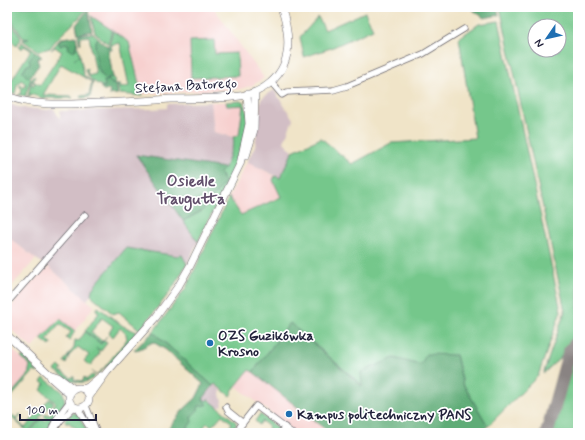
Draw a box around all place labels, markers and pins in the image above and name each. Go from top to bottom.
place label: OZS Guzikówka Krosno [218,327,314,361]
marker: OZS Guzikówka Krosno [205,338,215,348]
place label: Kampus politechniczny PANS [297,406,472,424]
marker: Kampus politechniczny PANS [284,409,294,419]

